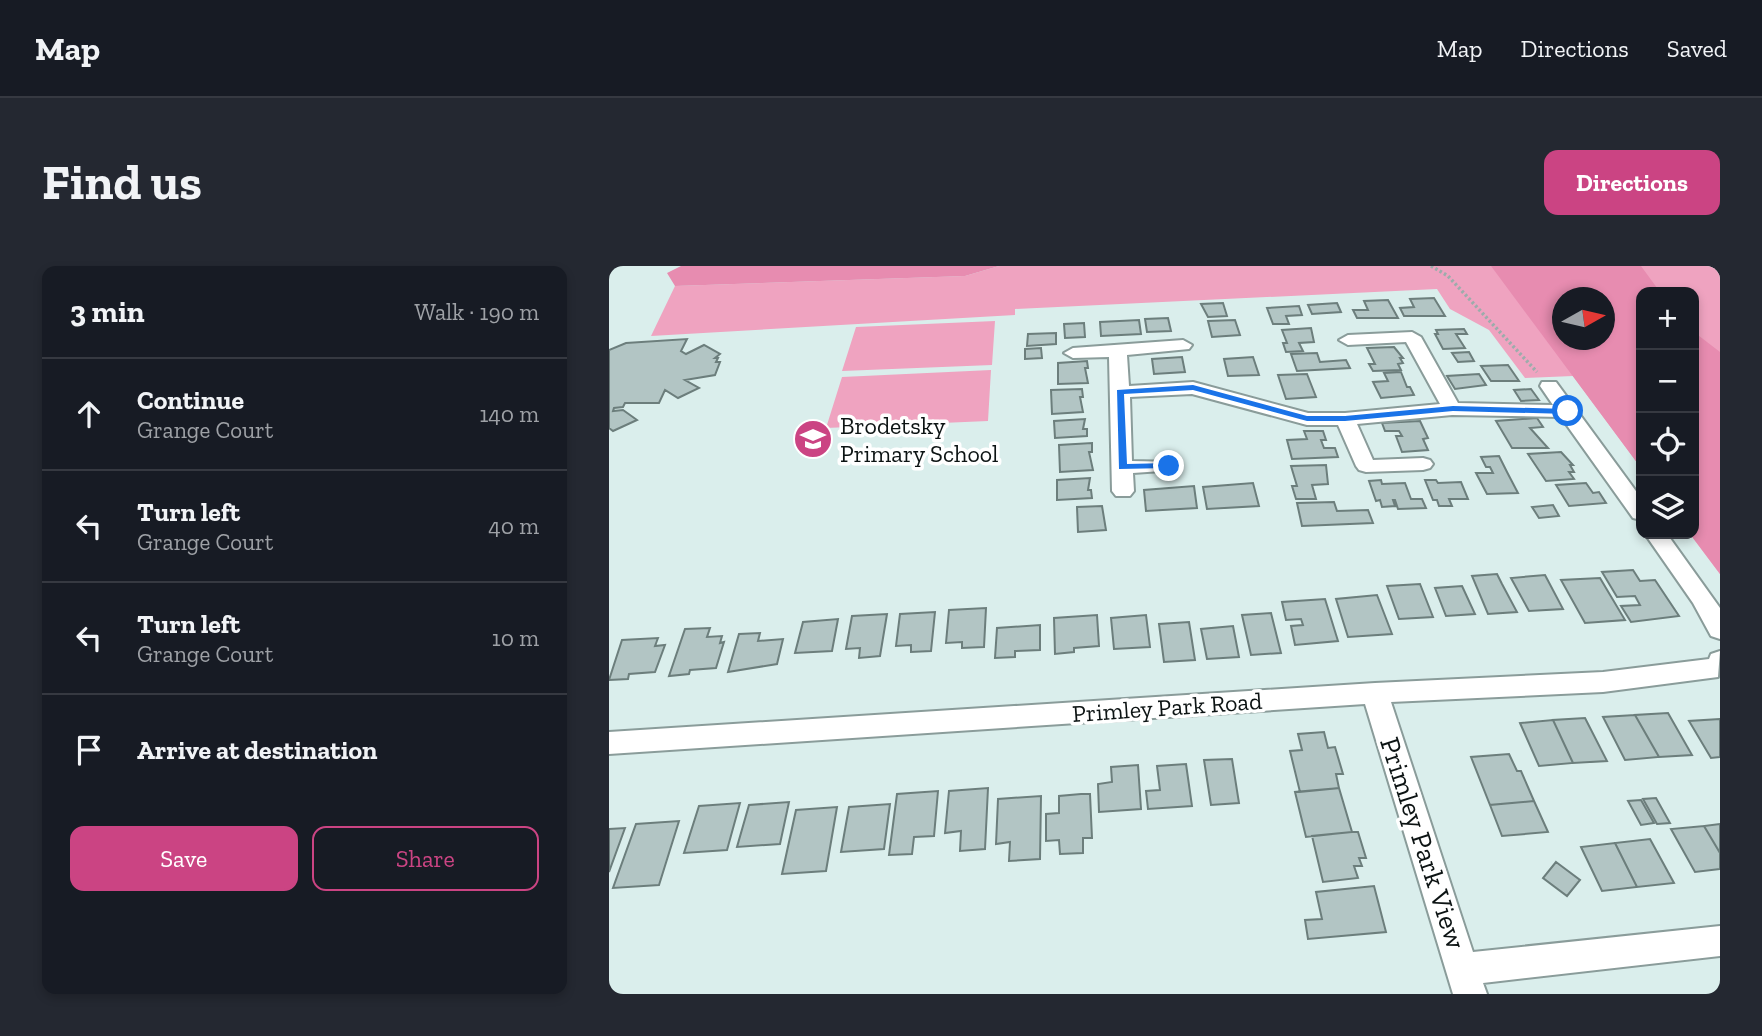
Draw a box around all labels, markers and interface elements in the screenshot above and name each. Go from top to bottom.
text: Map [35,29,100,68]
text: Map [1437,34,1483,63]
text: Directions [1521,34,1629,63]
text: Saved [1667,34,1727,63]
button: Directions [1544,150,1720,215]
text: Find us [42,153,202,212]
north arrow [1552,287,1615,350]
map controls [1636,287,1699,539]
button: + [1636,287,1699,350]
text: 3 min [70,294,145,330]
text: Walk · 190 m [414,298,539,326]
button: − [1636,350,1699,413]
text: Continue [137,384,244,416]
icon: ahead [70,395,108,433]
route start [1552,395,1583,426]
text: 140 m [479,400,539,428]
place label: Brodetsky Primary School [840,411,998,468]
button: locate [1636,413,1699,476]
text: Grange Court [137,416,273,444]
school or university icon: Brodetsky Primary School [792,418,834,460]
route end [1153,450,1184,481]
button: layers [1636,476,1699,539]
text: Turn left [137,496,240,528]
icon: left [70,507,108,545]
text: 40 m [488,512,539,540]
text: Grange Court [137,528,273,556]
text: Turn left [137,608,240,640]
icon: left [70,619,108,657]
text: 10 m [492,624,539,652]
text: Grange Court [137,640,273,668]
street label: Primley Park Road [1071,686,1263,728]
icon: arrive [70,731,108,769]
street label: Primley Park View [1373,733,1473,954]
text: Arrive at destination [137,734,377,766]
button: Save [70,826,298,891]
button: Share [312,826,539,891]

